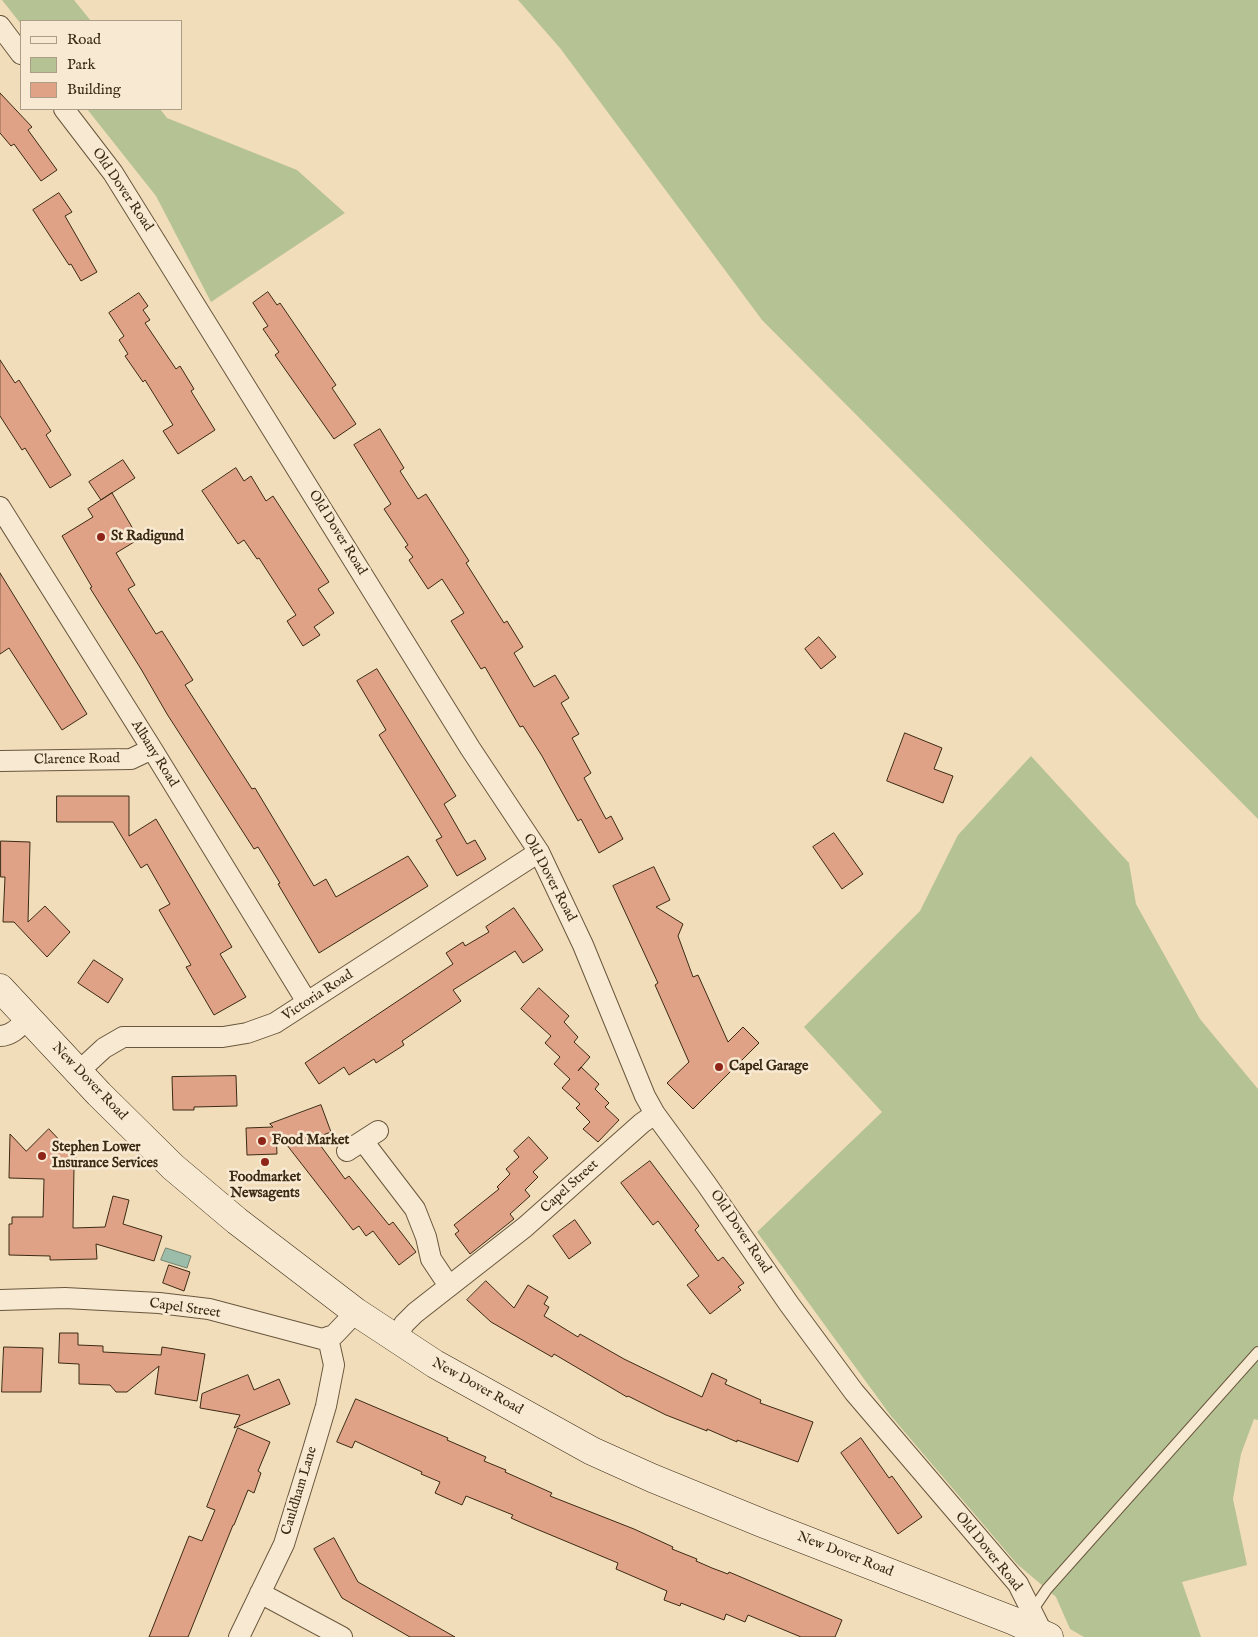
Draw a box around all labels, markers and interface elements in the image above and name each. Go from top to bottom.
legend [20,20,182,110]
text: Road [67,30,101,49]
text: Park [67,55,96,74]
text: Building [67,80,121,99]
street label: Old Dover Road [88,145,156,235]
street label: Old Dover Road [304,487,370,579]
place label: St Radigund [111,529,184,545]
marker: St Radigund [95,531,107,543]
street label: Albany Road [127,717,181,791]
street label: Clarence Road [34,751,120,769]
street label: Old Dover Road [519,831,579,925]
street label: Victoria Road [280,967,356,1025]
street label: New Dover Road [48,1040,130,1124]
place label: Capel Garage [729,1059,808,1075]
marker: Capel Garage [713,1061,725,1073]
place label: Food Market [272,1133,349,1149]
marker: Food Market [256,1135,268,1147]
place label: Stephen Lower Insurance Services [52,1140,158,1172]
marker: Stephen Lower Insurance Services [36,1150,48,1162]
marker: Foodmarket Newsagents [259,1156,271,1168]
street label: Capel Street [538,1157,602,1217]
place label: Foodmarket Newsagents [229,1170,301,1202]
street label: Old Dover Road [706,1187,774,1277]
street label: Capel Street [148,1296,222,1322]
street label: New Dover Road [429,1355,525,1419]
street label: Cauldham Lane [279,1445,321,1537]
street label: Old Dover Road [951,1509,1025,1595]
street label: New Dover Road [795,1529,895,1581]

